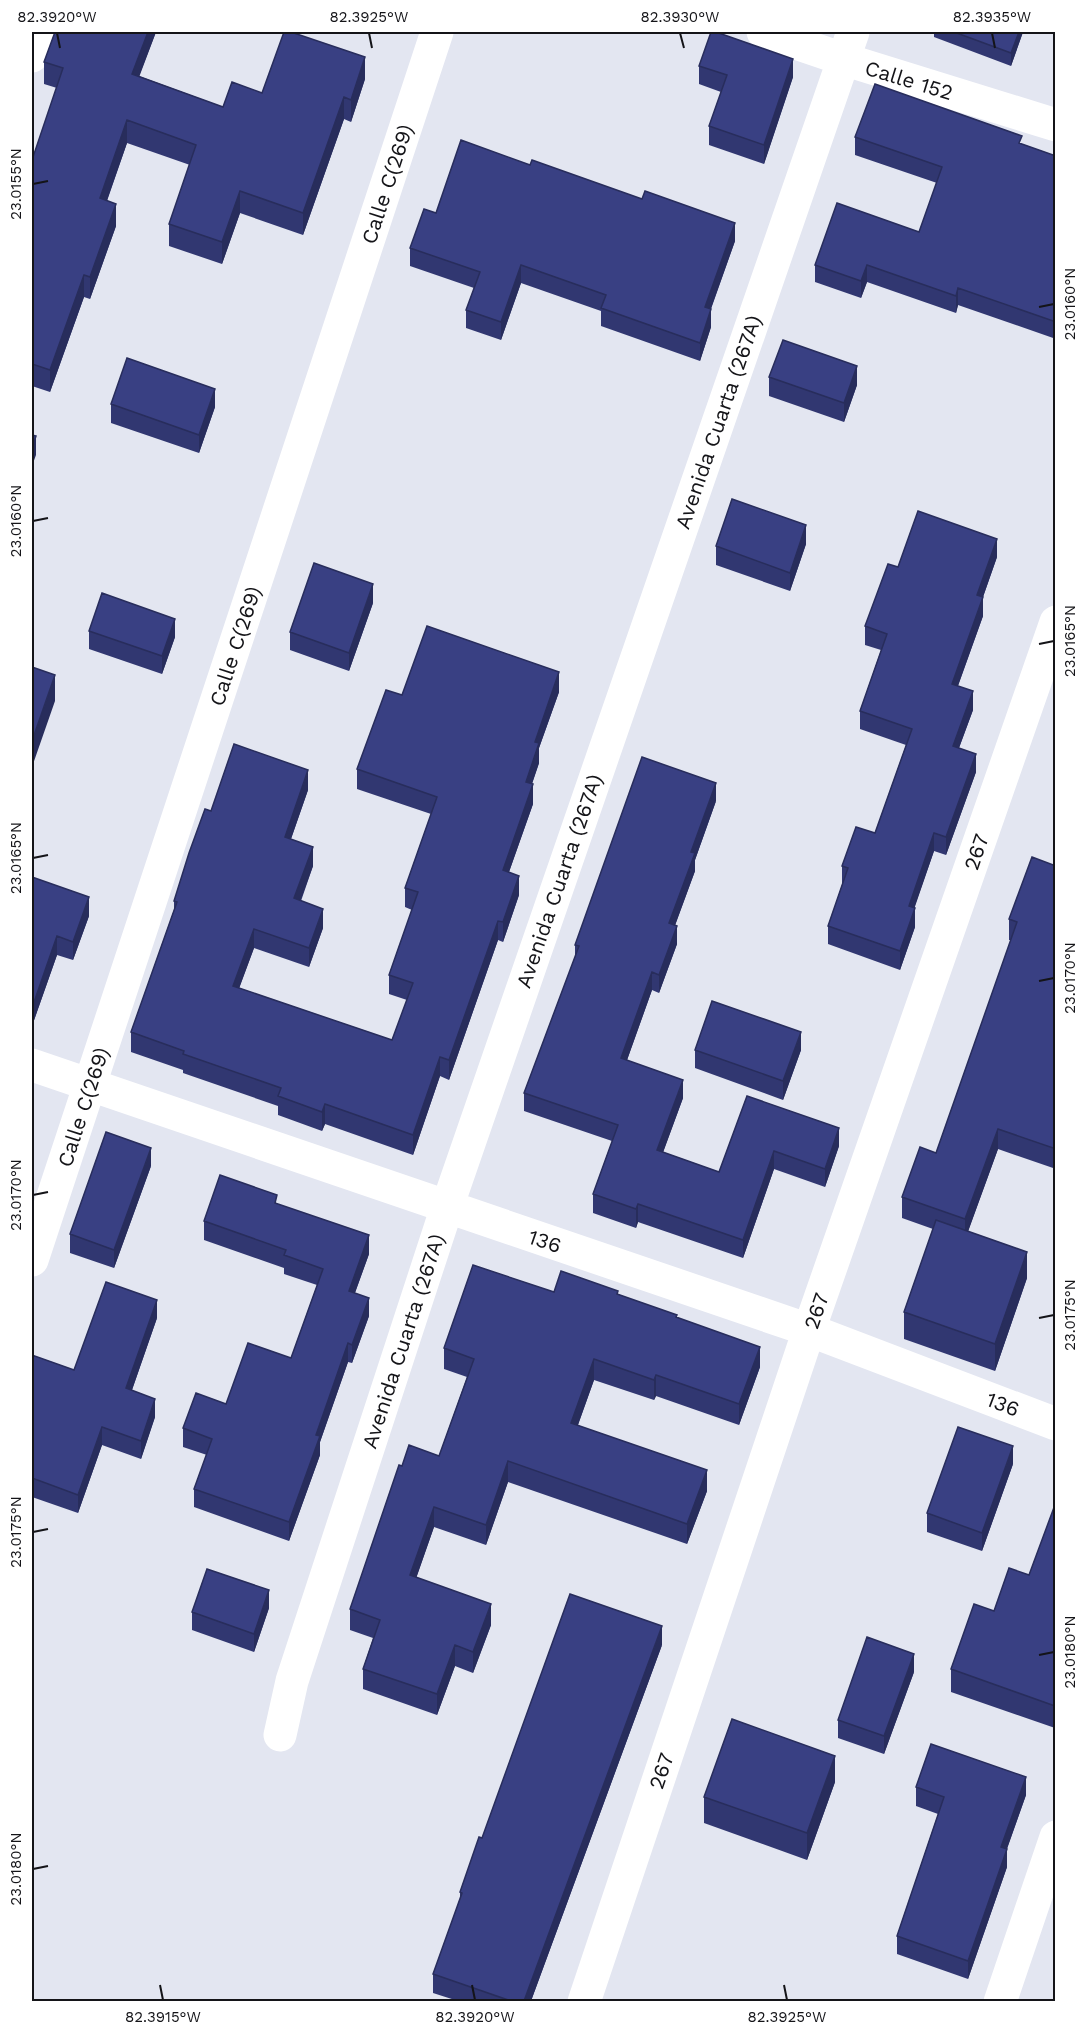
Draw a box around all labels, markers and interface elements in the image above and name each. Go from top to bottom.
text: 82.3920°W [17,8,97,26]
text: 82.3925°W [330,8,408,26]
text: 82.3930°W [640,8,720,26]
text: 82.3935°W [953,8,1031,26]
street label: Calle 152 [862,55,956,105]
street label: Calle C(269) [356,121,418,247]
text: 23.0155°N [7,148,25,220]
text: 23.0160°N [1061,268,1079,340]
street label: Avenida Cuarta (267A) [670,312,766,532]
text: 23.0160°N [7,485,25,557]
street label: Calle C(269) [204,583,266,709]
text: 23.0165°N [1061,605,1079,677]
street label: Avenida Cuarta (267A) [511,771,607,991]
text: 23.0165°N [7,822,25,894]
street label: 267 [958,830,994,873]
text: 23.0170°N [1061,942,1079,1014]
street label: Calle C(269) [52,1044,114,1170]
text: 23.0170°N [7,1159,25,1231]
street label: 136 [525,1224,565,1258]
street label: Avenida Cuarta (267A) [356,1230,450,1452]
text: 23.0175°N [1061,1279,1079,1351]
street label: 267 [798,1289,834,1332]
street label: 136 [983,1386,1023,1422]
text: 23.0175°N [7,1496,25,1568]
text: 23.0180°N [1061,1616,1079,1688]
street label: 267 [643,1749,679,1792]
text: 23.0180°N [7,1833,25,1905]
text: 82.3915°W [125,2008,201,2026]
text: 82.3920°W [435,2008,515,2026]
text: 82.3925°W [748,2008,826,2026]

